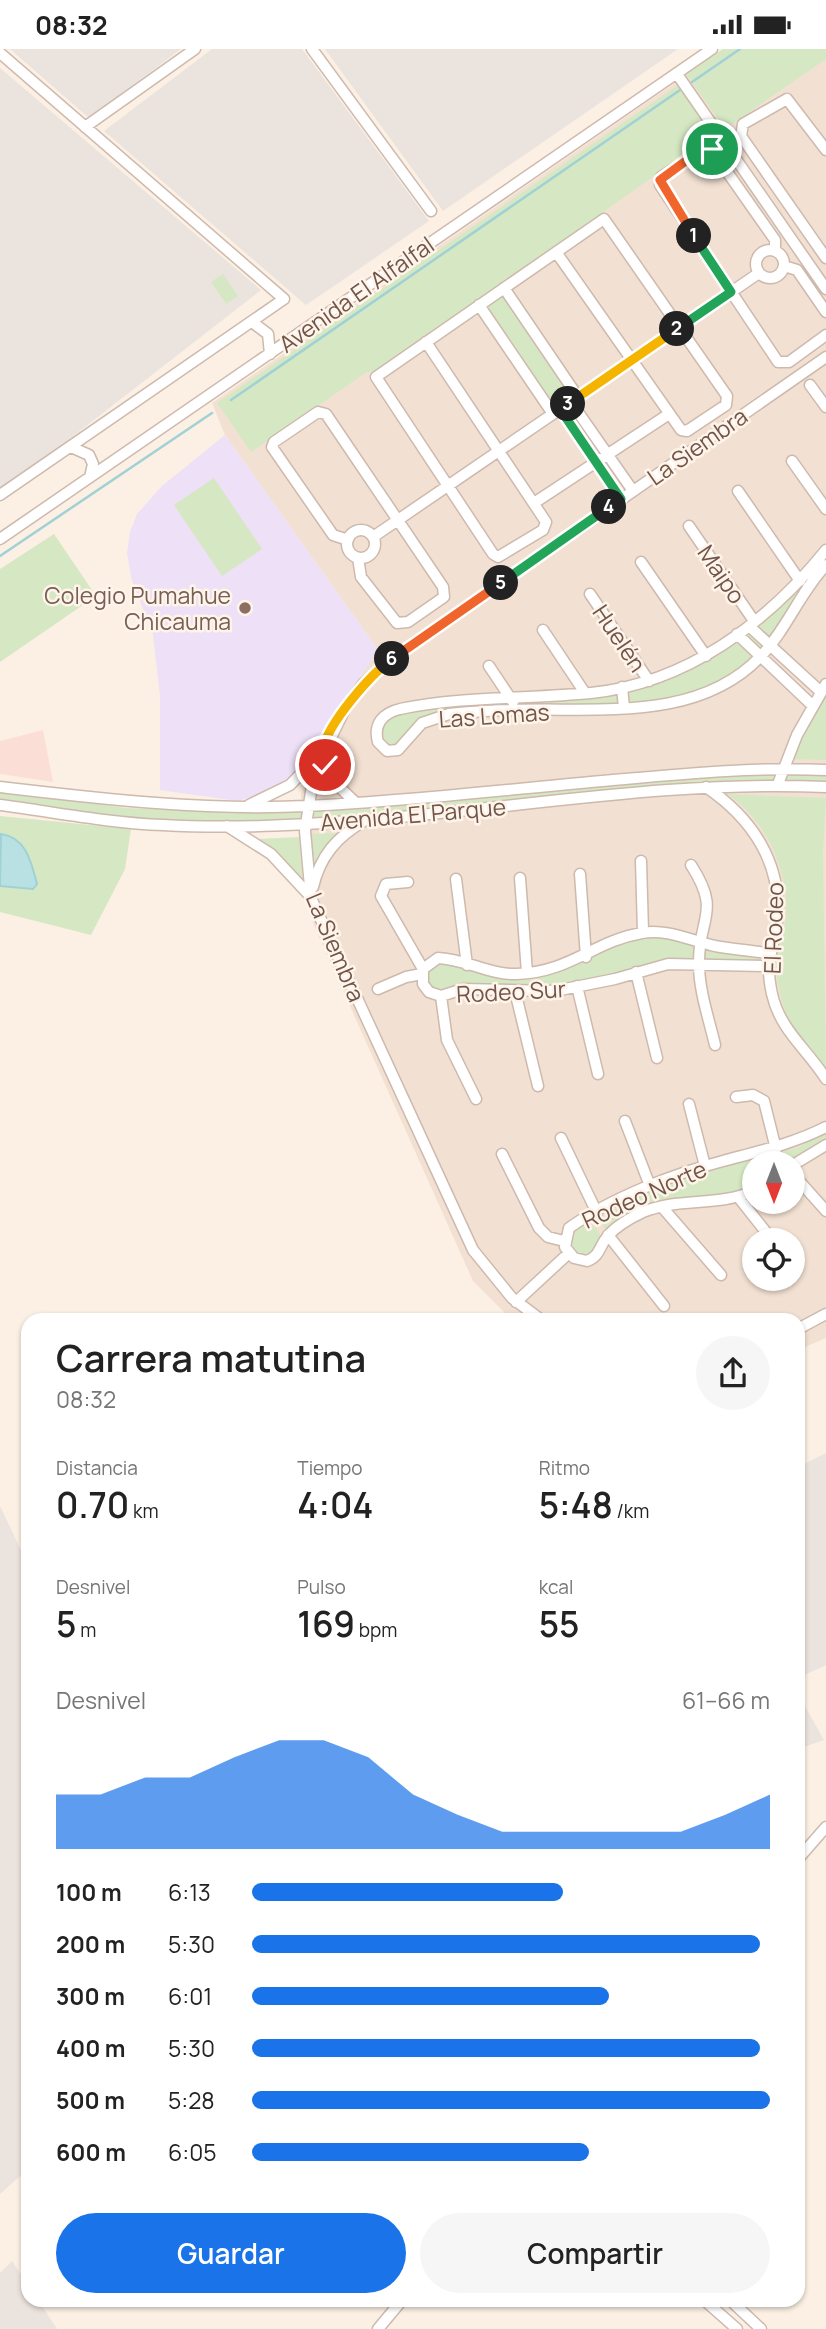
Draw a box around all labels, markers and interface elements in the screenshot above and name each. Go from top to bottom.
text: 08:32 [35,7,108,43]
pin [682,119,742,179]
icon: arrive [693,130,731,168]
pin: 1 [676,219,712,253]
text: 1 [689,222,698,248]
street label: Avenida El Alfalfal [272,228,440,360]
pin: 2 [660,311,694,347]
text: 2 [671,315,682,341]
pin: 3 [550,387,586,421]
text: 3 [562,390,573,416]
street label: La Siembra [641,400,753,492]
pin: 4 [592,489,626,525]
text: 4 [603,493,614,519]
street label: Maipo [691,538,753,610]
pin: 5 [484,565,518,601]
text: 5 [495,569,506,595]
place label: Colegio Pumahue Chicauma [44,579,231,637]
street label: Huelén [586,598,654,678]
marker: Colegio Pumahue Chicauma [237,600,253,616]
pin: 6 [374,641,410,677]
text: 6 [386,645,397,671]
street label: Las Lomas [438,695,550,735]
pin [295,735,355,795]
icon: check [306,746,344,784]
street label: Avenida El Parque [319,790,507,838]
street label: El Rodeo [755,882,791,974]
street label: La Siembra [299,888,373,1006]
street label: Rodeo Sur [455,972,567,1010]
north arrow [742,1151,805,1215]
map controls [742,1151,805,1291]
street label: Rodeo Norte [577,1152,711,1236]
button: locate [742,1228,805,1291]
text: Carrera matutina [56,1331,366,1383]
button: share [696,1336,770,1410]
text: 08:32 [56,1383,116,1415]
text: Distancia [56,1455,138,1481]
text: Tiempo [297,1455,363,1481]
text: Ritmo [539,1455,590,1481]
text: 0.70 [56,1481,129,1529]
text: 4:04 [297,1481,373,1529]
text: 5:48 [539,1481,613,1529]
text: km [129,1498,159,1524]
text: /km [613,1498,649,1524]
text: Desnivel [56,1574,130,1600]
text: Pulso [297,1574,346,1600]
text: kcal [539,1574,573,1600]
text: 5 [56,1600,76,1648]
text: 169 [297,1600,355,1648]
text: 55 [539,1600,580,1648]
text: m [76,1617,96,1643]
text: bpm [355,1617,397,1643]
text: Desnivel [56,1684,146,1716]
text: 61–66 m [682,1684,770,1716]
text: 100 m [56,1876,122,1908]
text: 6:13 [168,1876,211,1908]
text: 200 m [56,1928,125,1960]
text: 5:30 [168,1928,215,1960]
text: 300 m [56,1980,125,2012]
text: 6:01 [168,1980,212,2012]
text: 400 m [56,2032,126,2064]
text: 5:30 [168,2032,215,2064]
text: 500 m [56,2084,125,2116]
text: 5:28 [168,2084,215,2116]
text: 600 m [56,2136,126,2168]
text: 6:05 [168,2136,216,2168]
button: Guardar [56,2213,406,2293]
button: Compartir [420,2213,770,2293]

